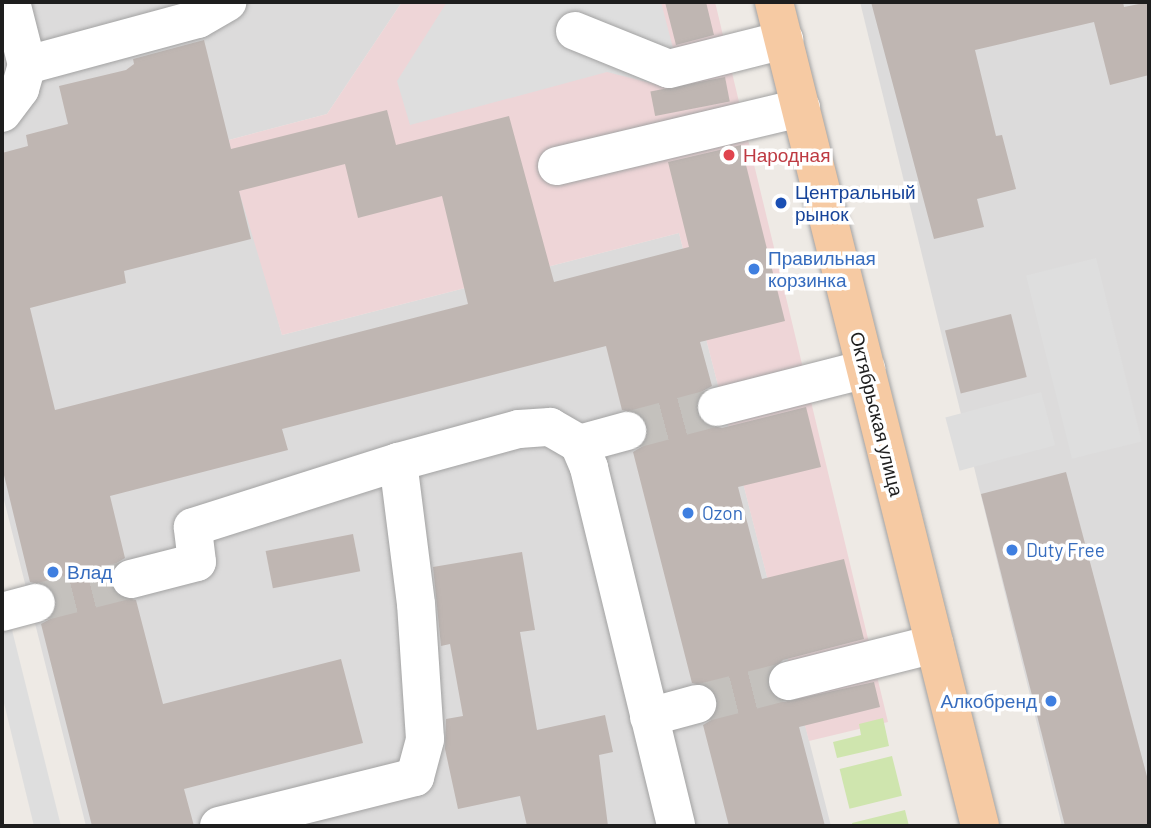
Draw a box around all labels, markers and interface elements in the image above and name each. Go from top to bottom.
place label: Народная [743,144,830,166]
marker: Народная [721,147,737,163]
place label: Центральный рынок [795,181,916,225]
marker: Центральный рынок [773,195,789,211]
place label: Правильная корзинка [768,247,876,291]
marker: Правильная корзинка [746,261,762,277]
street label: Октябрьская улица [846,329,908,499]
place label: Ozon [702,502,743,524]
marker: Ozon [680,505,696,521]
place label: Duty Free [1026,539,1105,561]
marker: Duty Free [1004,542,1020,558]
place label: Влад [67,561,112,583]
marker: Влад [45,564,61,580]
place label: Алкобренд [941,690,1037,712]
marker: Алкобренд [1043,693,1059,709]

